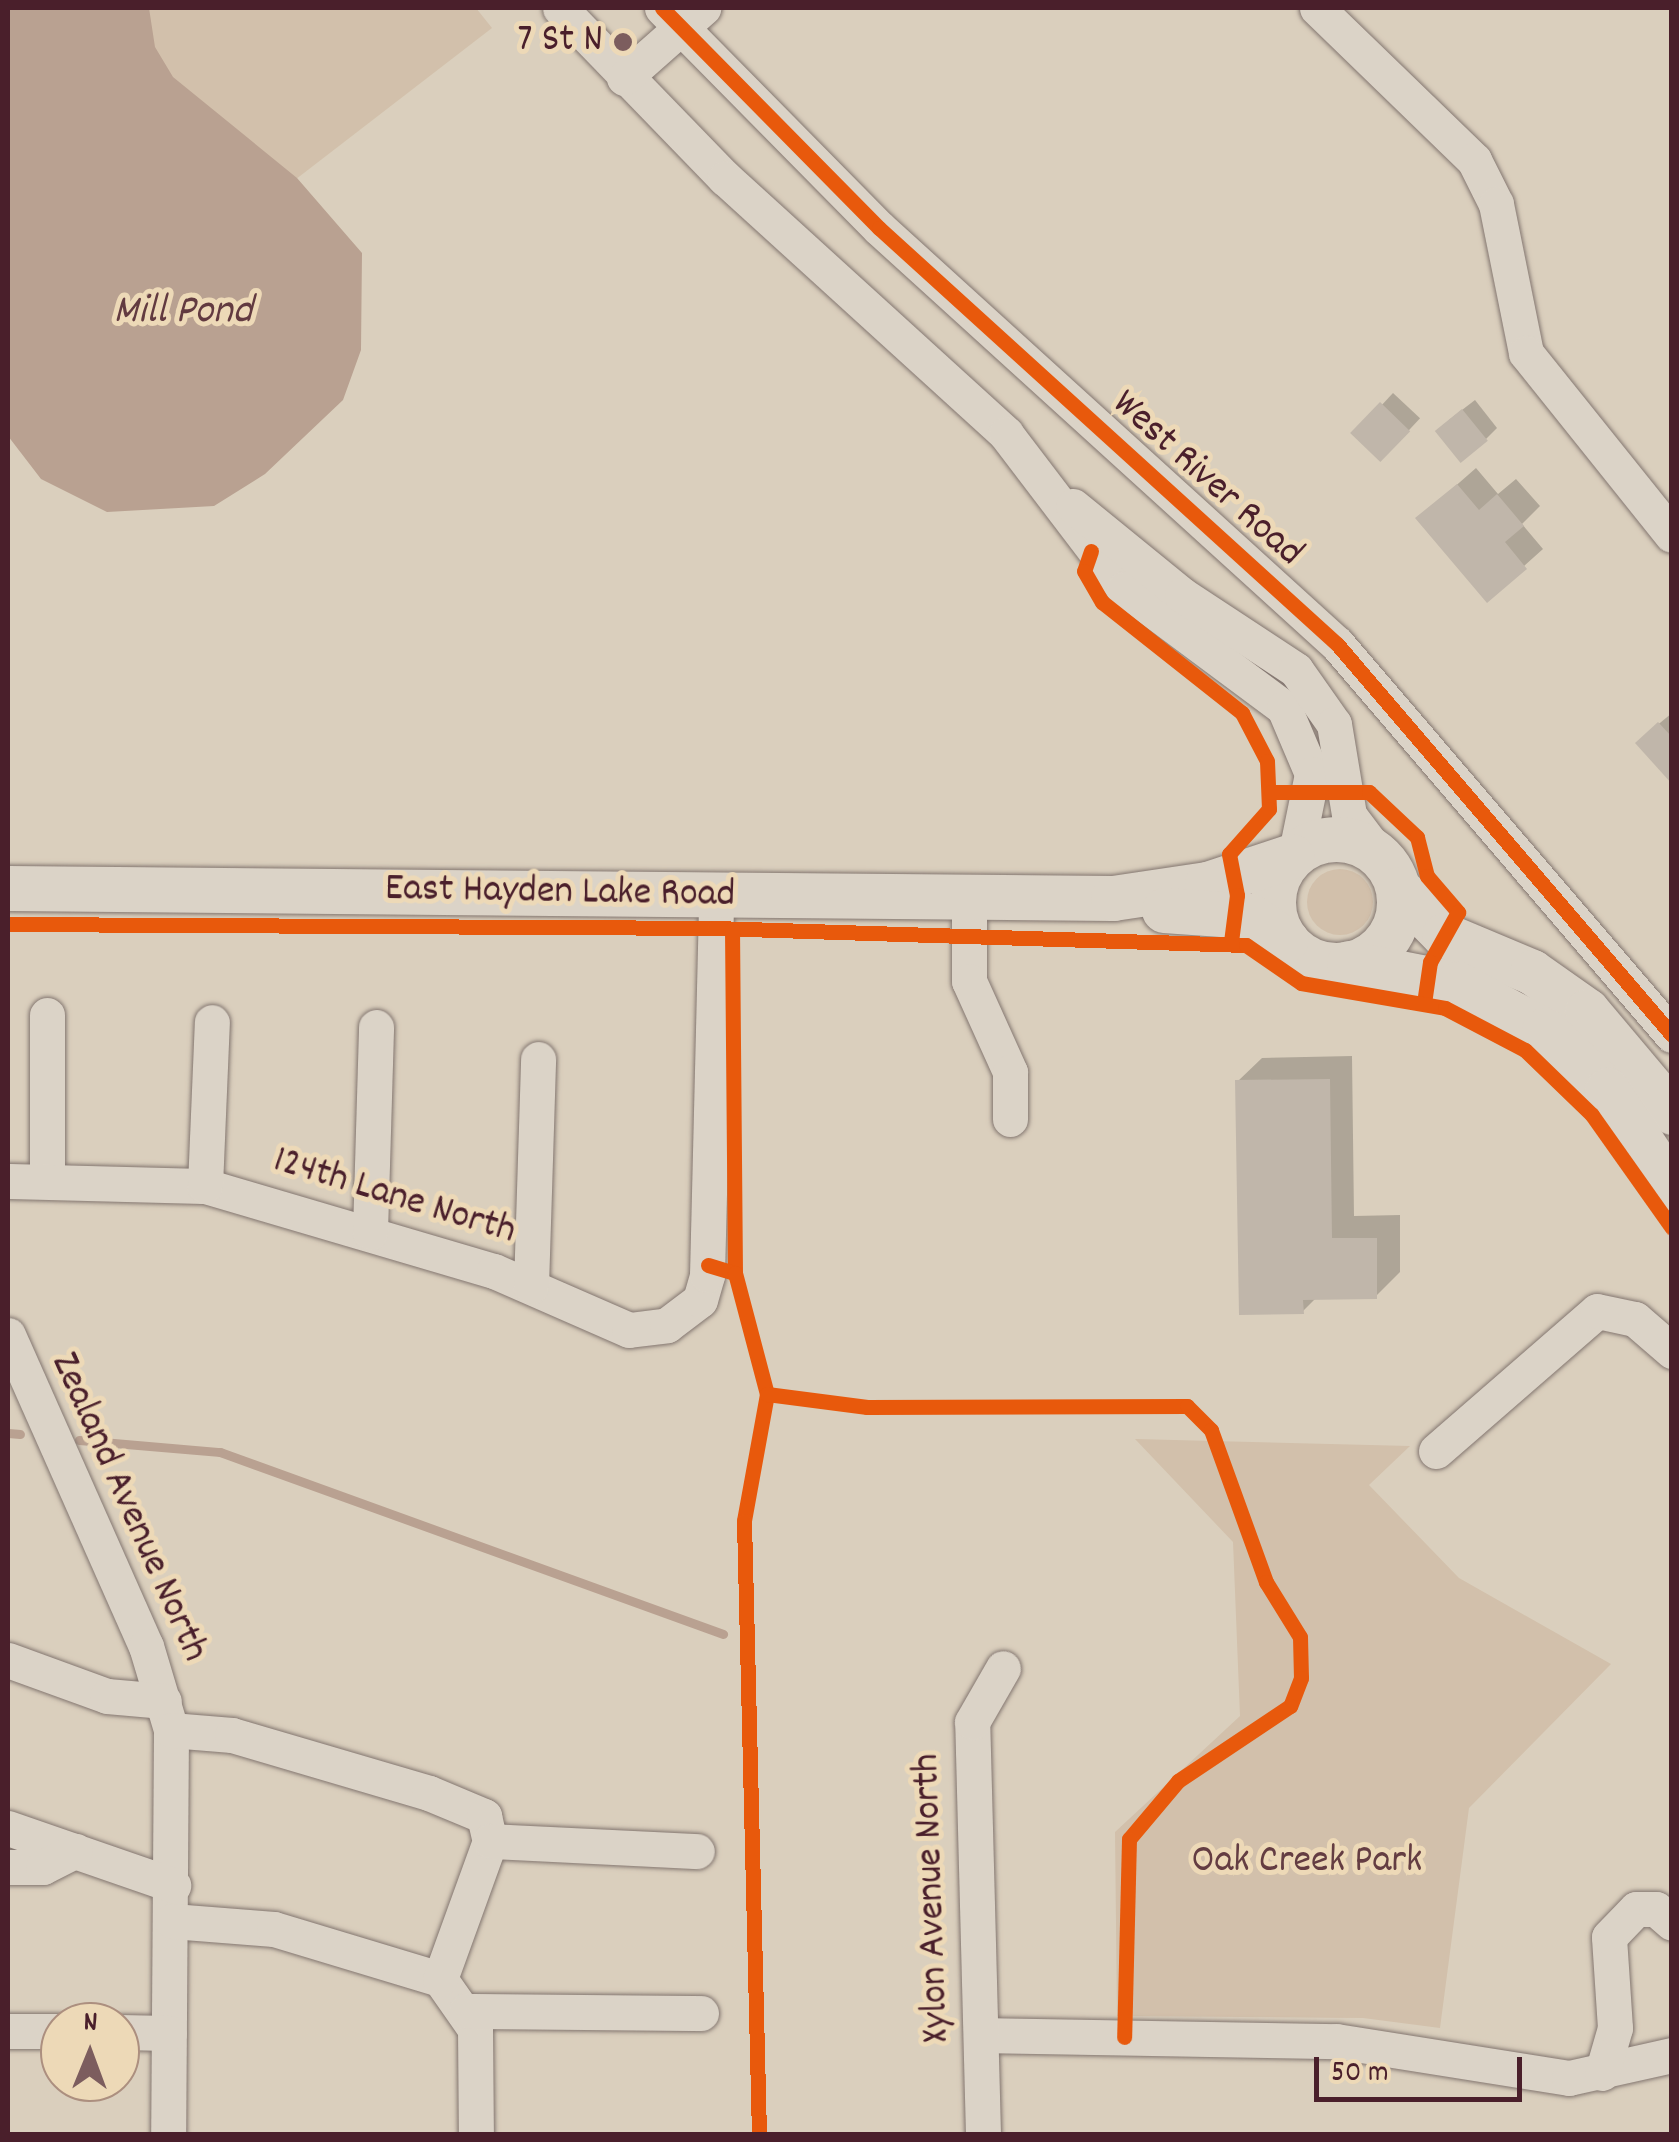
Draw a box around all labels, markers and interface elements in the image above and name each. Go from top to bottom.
place label: 7 St N [517,18,603,66]
marker: 7 St N [612,31,634,53]
water label: Mill Pond [114,288,252,338]
street label: West River Road [1100,381,1312,579]
street label: East Hayden Lake Road [385,867,735,921]
street label: 124th Lane North [267,1138,521,1258]
street label: Zealand Avenue North [37,1346,217,1670]
street label: Xylon Avenue North [905,1753,963,2043]
park label: Oak Creek Park [1192,1839,1422,1887]
north arrow [40,2002,140,2102]
text: N [83,2004,98,2044]
scale bar [1319,2037,1526,2099]
text: 50 m [1331,2053,1389,2096]

